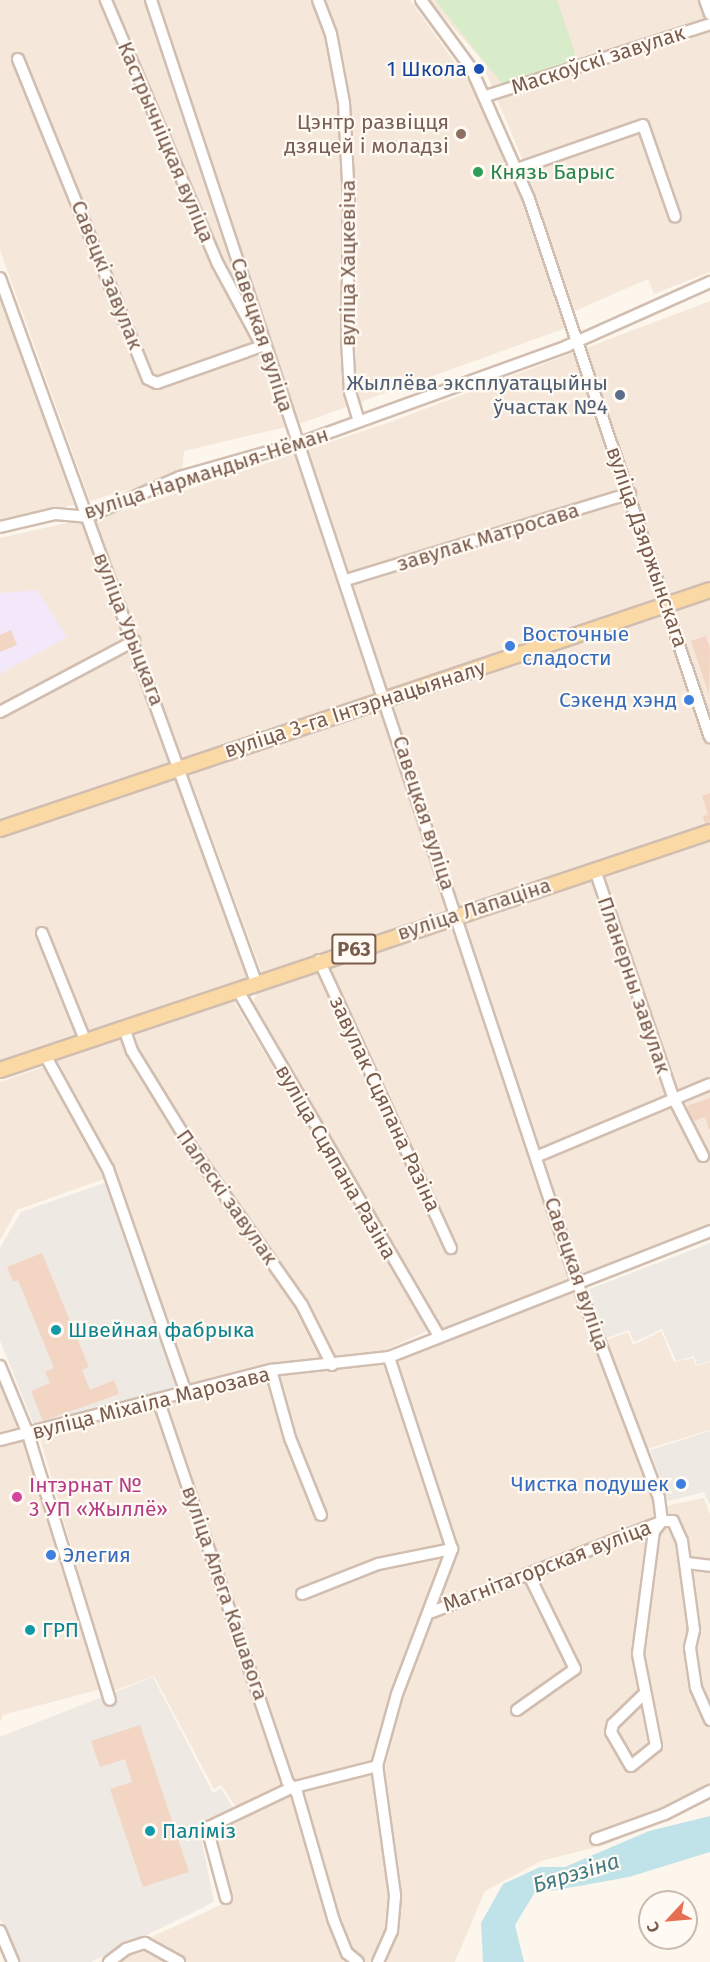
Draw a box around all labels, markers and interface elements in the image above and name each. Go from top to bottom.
street label: Маскоўскі завулак [508,20,688,100]
street label: Кастрычніцкая вуліца [112,38,220,246]
place label: 1 Школа [387,56,467,82]
marker: 1 Школа [472,62,486,76]
place label: Цэнтр развіцця дзяцей і моладзі [284,109,449,159]
marker: Цэнтр развіцця дзяцей і моладзі [454,127,468,141]
place label: Князь Барыс [490,159,615,185]
marker: Князь Барыс [471,165,485,179]
street label: вуліца Хацкевіча [335,180,361,346]
street label: Савецкі завулак [66,197,148,353]
street label: Савецкая вуліца [225,255,299,415]
place label: Жыллёва эксплуатацыйны ўчастак №4 [346,370,608,420]
marker: Жыллёва эксплуатацыйны ўчастак №4 [613,388,627,402]
street label: вуліца Нармандыя-Нёман [80,421,332,525]
street label: вуліца Дзяржынскага [601,443,693,651]
street label: завулак Матросава [394,497,582,577]
street label: вуліца Урыцкага [88,549,170,709]
place label: Восточные сладости [522,621,629,671]
marker: Восточные сладости [503,639,517,653]
street label: вуліца 3-га Інтэрнацыяналу [221,655,489,763]
place label: Сэкенд хэнд [559,687,677,713]
marker: Сэкенд хэнд [682,693,696,707]
street label: Савецкая вуліца [387,733,461,893]
street label: вуліца Лапаціна [394,872,554,946]
street label: Планерны завулак [592,893,676,1077]
road number: Р63 [330,932,378,966]
street label: завулак Сцяпана Разіна [324,992,446,1216]
street label: вуліца Сцяпана Разіна [270,1060,402,1264]
street label: Палескі завулак [171,1125,283,1269]
street label: Савецкая вуліца [539,1194,615,1354]
place label: Швейная фабрыка [68,1317,255,1343]
marker: Швейная фабрыка [49,1323,63,1337]
street label: вуліца Міхаіла Марозава [29,1361,273,1445]
place label: Чистка подушек [511,1471,669,1497]
place label: Інтэрнат № 3 УП «Жыллё» [29,1472,168,1522]
marker: Чистка подушек [674,1477,688,1491]
street label: вуліца Алега Кашавога [176,1482,274,1704]
marker: Інтэрнат № 3 УП «Жыллё» [10,1490,24,1504]
street label: Магнітагорская вуліца [439,1515,655,1617]
place label: Элегия [63,1542,131,1568]
marker: Элегия [44,1548,58,1562]
place label: ГРП [42,1617,79,1643]
marker: ГРП [23,1623,37,1637]
place label: Паліміз [162,1818,236,1844]
marker: Паліміз [143,1824,157,1838]
water label: Бярэзіна [530,1847,622,1899]
north arrow [638,1890,698,1950]
text: С [643,1919,664,1936]

